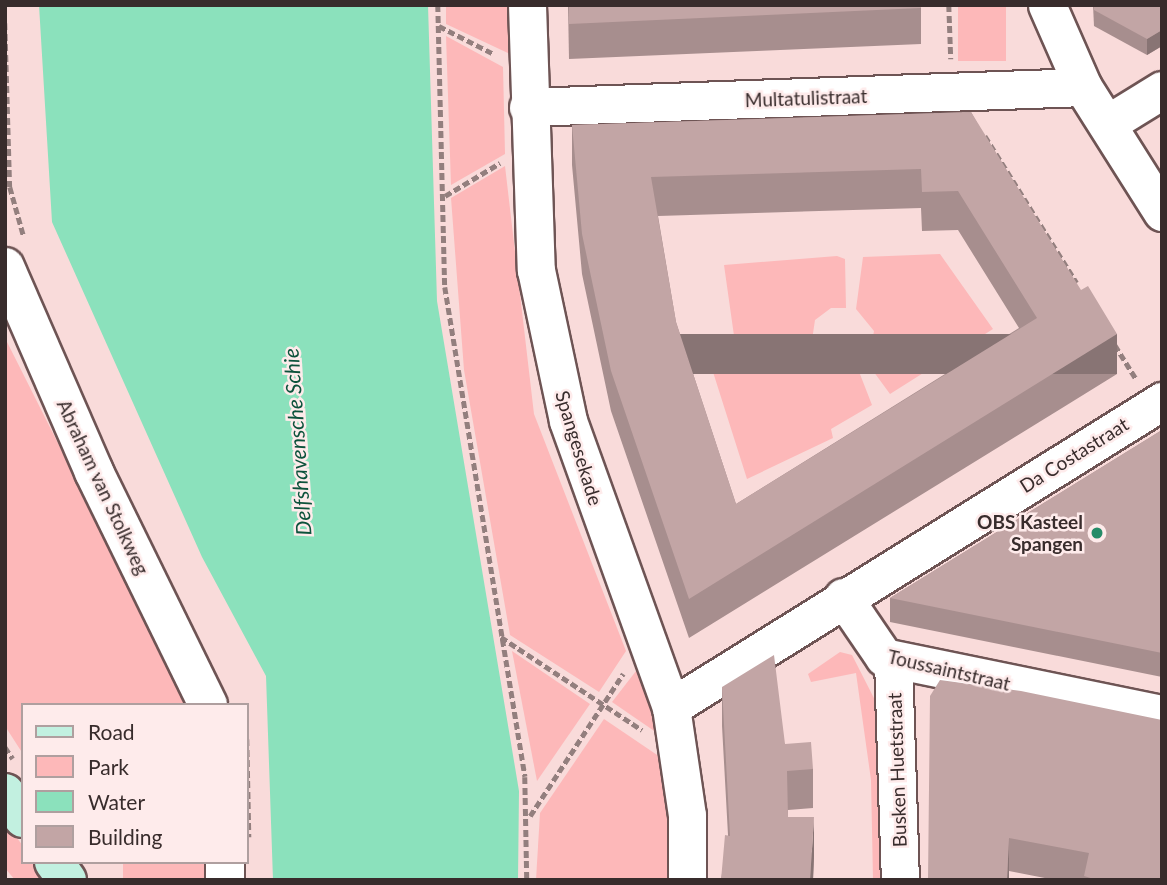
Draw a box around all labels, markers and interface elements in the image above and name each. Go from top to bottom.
street label: Multatulistraat [744,84,868,112]
water label: Delfshavensche Schie [278,347,316,537]
street label: Spangesekade [551,388,607,508]
street label: Abraham van Stolkweg [52,396,154,578]
street label: Da Costastraat [1016,413,1132,497]
place label: OBS Kasteel Spangen [977,511,1083,555]
marker: OBS Kasteel Spangen [1089,525,1105,541]
street label: Toussaintstraat [885,645,1013,695]
street label: Busken Huetstraat [883,692,911,848]
legend [21,703,248,864]
text: Road [88,719,135,744]
text: Park [88,754,129,779]
text: Water [88,789,145,814]
text: Building [88,824,163,849]

